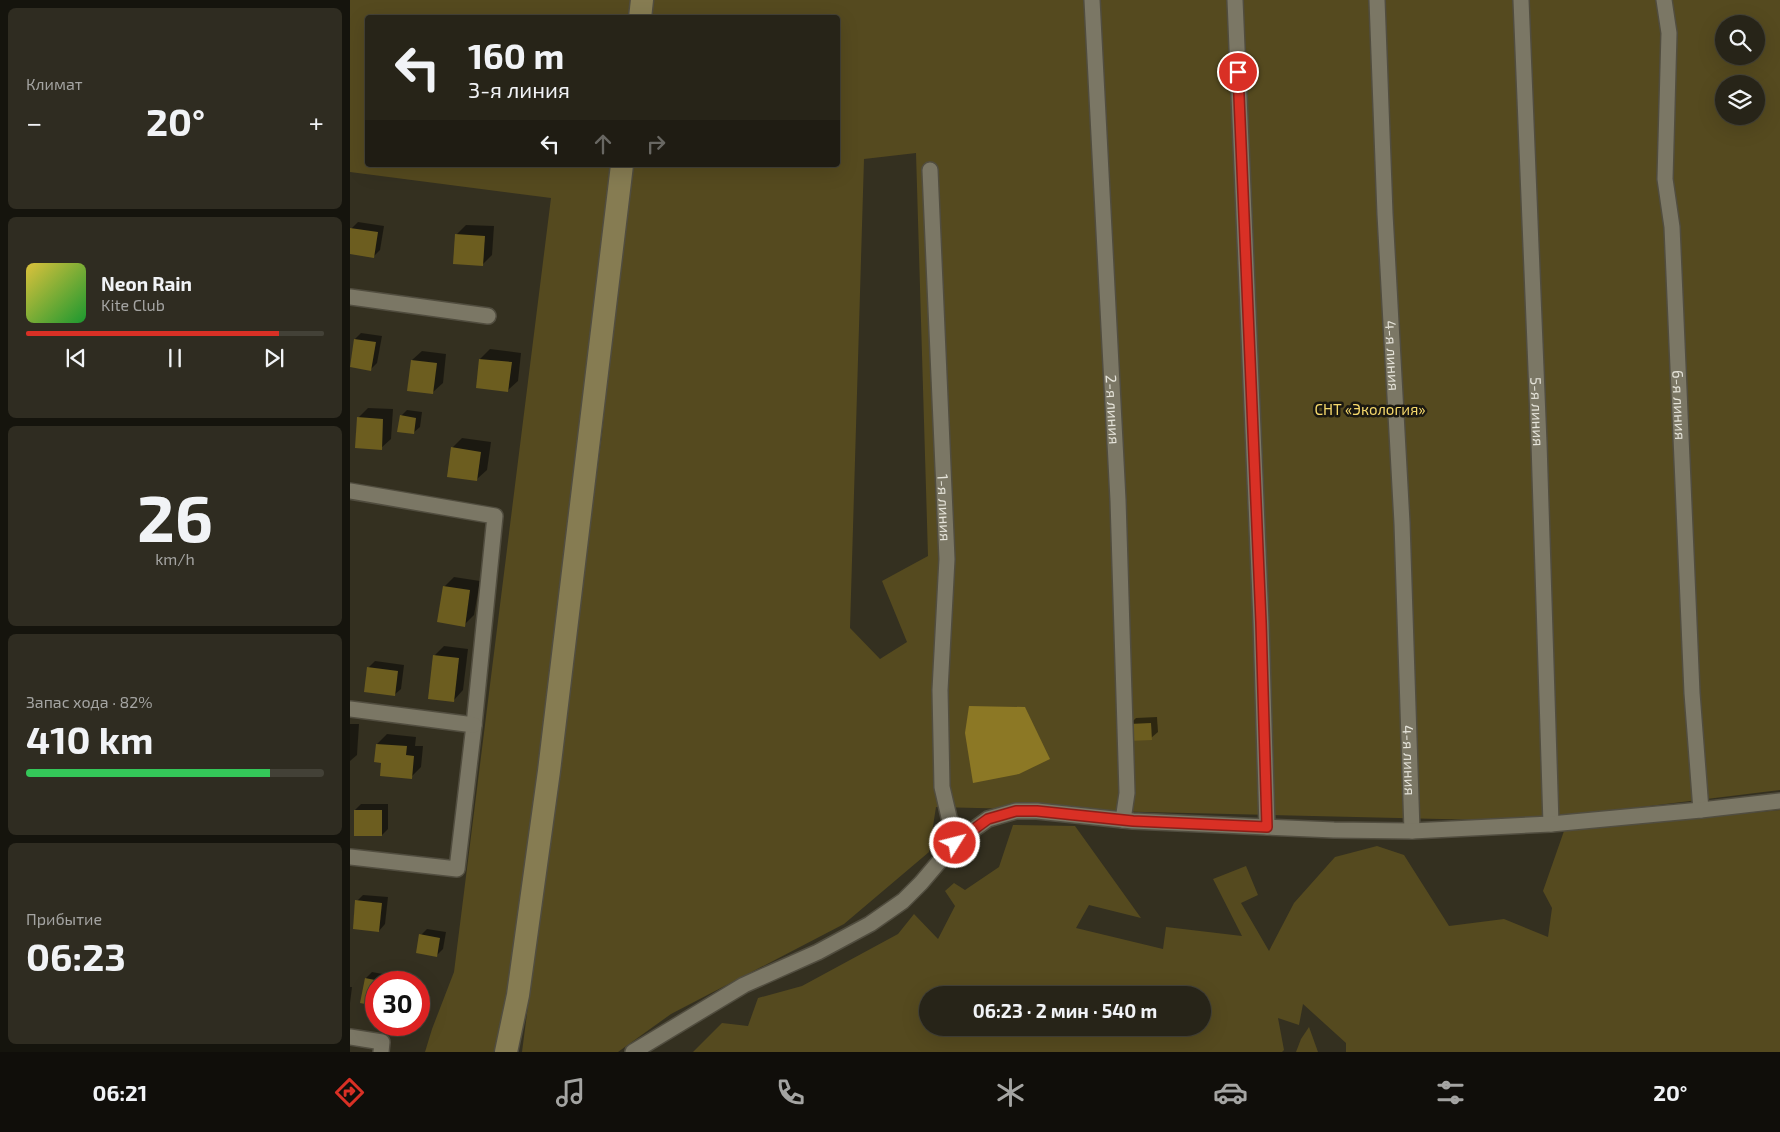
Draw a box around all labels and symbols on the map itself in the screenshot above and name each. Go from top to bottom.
pin [1217,51,1259,93]
street label: 4-я линия [1382,320,1404,391]
street label: 6-я линия [1669,370,1690,440]
street label: 2-я линия [1102,374,1124,445]
street label: 5-я линия [1527,377,1548,447]
park label: СНТ «Экология» [1314,400,1426,418]
street label: 1-я линия [934,474,955,542]
street label: 4-я линия [1400,725,1420,796]
position arrow [928,816,980,868]
speed limit sign: 30 [365,971,430,1036]

